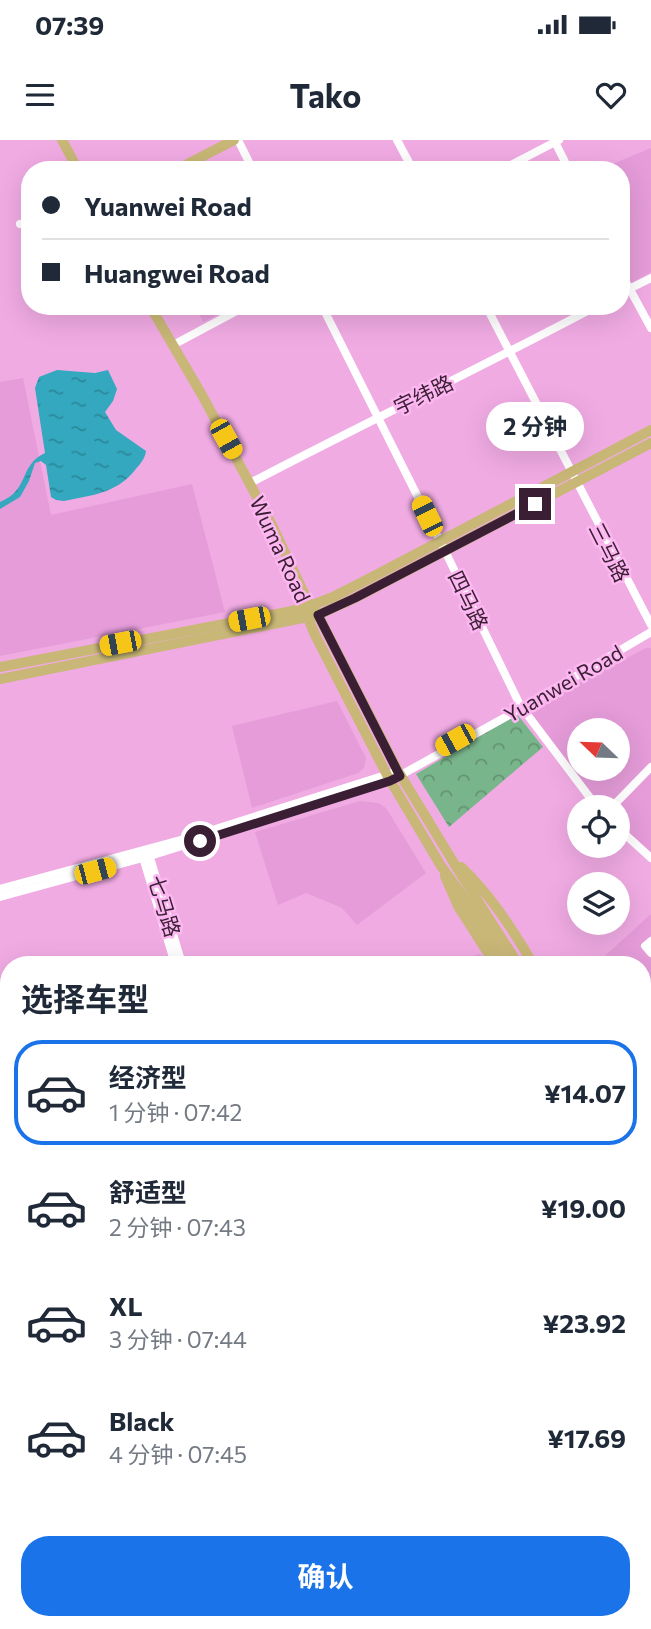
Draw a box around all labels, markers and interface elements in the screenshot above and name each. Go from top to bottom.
text: 07:39 [35,9,104,40]
text: Tako [290,75,361,115]
icon: menu [21,76,59,114]
icon: heart [592,76,630,114]
text: Yuanwei Road [84,190,252,221]
text: Huangwei Road [84,257,270,288]
street label: 宇纬路 [389,369,457,419]
callout: 2 分钟 [486,402,584,452]
text: 2 分钟 [503,412,567,440]
car [207,416,246,462]
route end [519,488,551,520]
street label: Wuma Road [245,492,317,606]
car [409,493,446,539]
street label: 三马路 [585,518,635,586]
street label: 四马路 [444,566,494,634]
car [227,605,272,633]
car [98,629,143,657]
street label: Yuanwei Road [499,639,627,727]
north arrow [567,718,630,780]
map controls [567,718,630,935]
car [432,721,479,759]
button: locate [567,795,630,858]
route start [184,825,216,857]
car [72,855,119,887]
street label: 七马路 [144,872,186,940]
button: layers [567,872,630,935]
text: 选择车型 [21,978,149,1018]
icon: car [25,1061,88,1124]
text: 经济型 [109,1061,187,1092]
text: ¥14.07 [544,1077,626,1108]
text: 1 分钟 · 07:42 [109,1098,242,1126]
icon: car [25,1176,88,1239]
text: 舒适型 [109,1176,187,1207]
text: ¥19.00 [541,1192,626,1223]
text: 2 分钟 · 07:43 [109,1213,246,1241]
text: XL [109,1290,143,1321]
icon: car [25,1291,88,1354]
text: ¥23.92 [542,1307,626,1338]
text: 3 分钟 · 07:44 [109,1325,247,1353]
text: Black [109,1405,175,1436]
icon: car [25,1406,88,1469]
text: ¥17.69 [547,1422,626,1453]
text: 4 分钟 · 07:45 [109,1440,247,1468]
button: 确认 [21,1536,630,1616]

